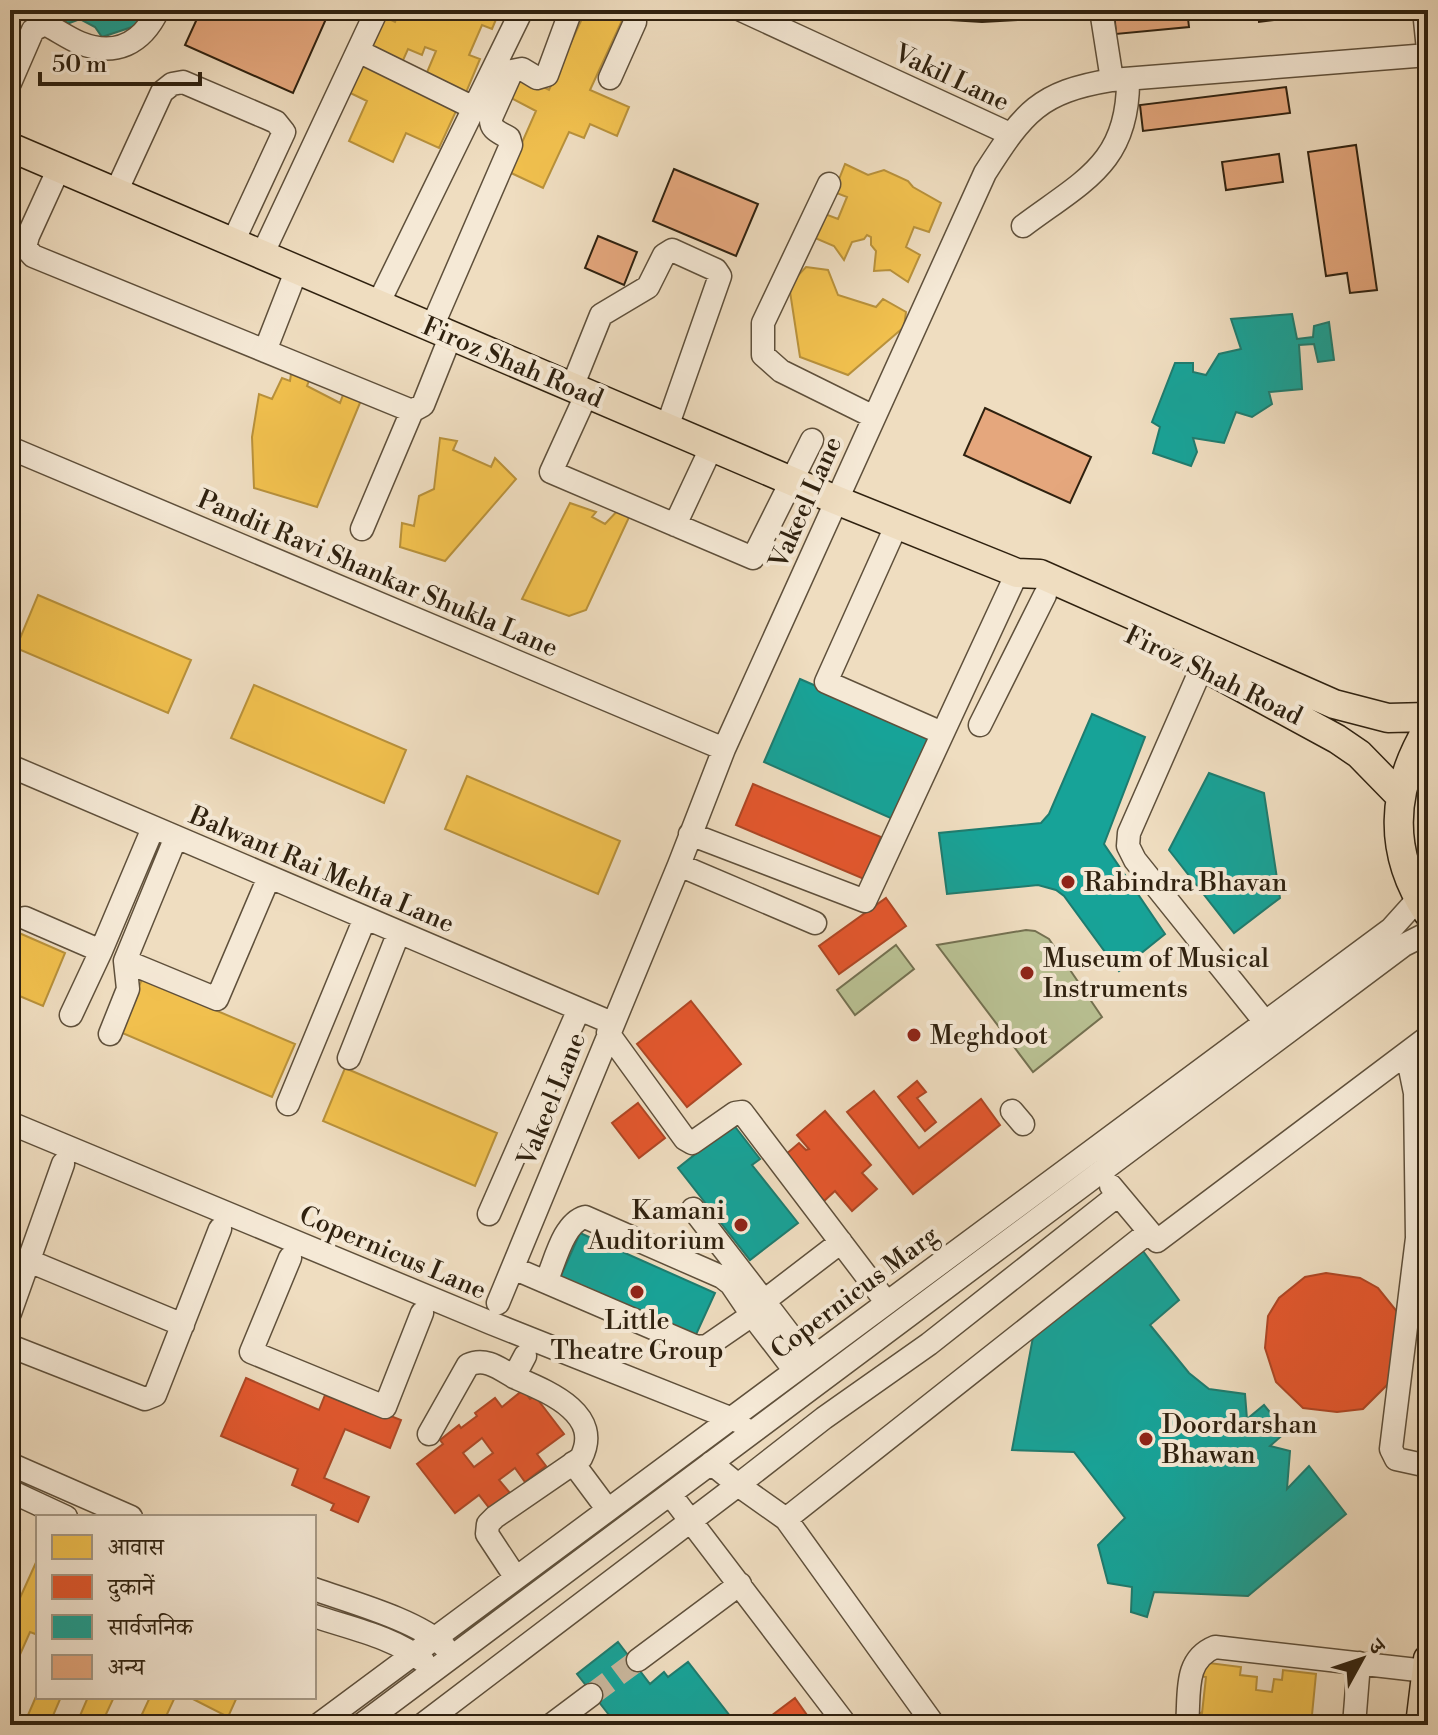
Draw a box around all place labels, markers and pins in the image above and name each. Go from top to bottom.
place label: Rabindra Bhavan [1084,867,1287,899]
marker: Rabindra Bhavan [1059,873,1077,891]
place label: Museum of Musical Instruments [1043,943,1269,1005]
marker: Museum of Musical Instruments [1018,964,1036,982]
place label: Meghdoot [930,1020,1048,1052]
marker: Meghdoot [905,1026,923,1044]
place label: Kamani Auditorium [587,1195,725,1257]
marker: Kamani Auditorium [732,1216,750,1234]
marker: Little Theatre Group [628,1283,646,1301]
place label: Little Theatre Group [551,1305,723,1367]
place label: Doordarshan Bhawan [1161,1409,1317,1471]
marker: Doordarshan Bhawan [1137,1430,1155,1448]

